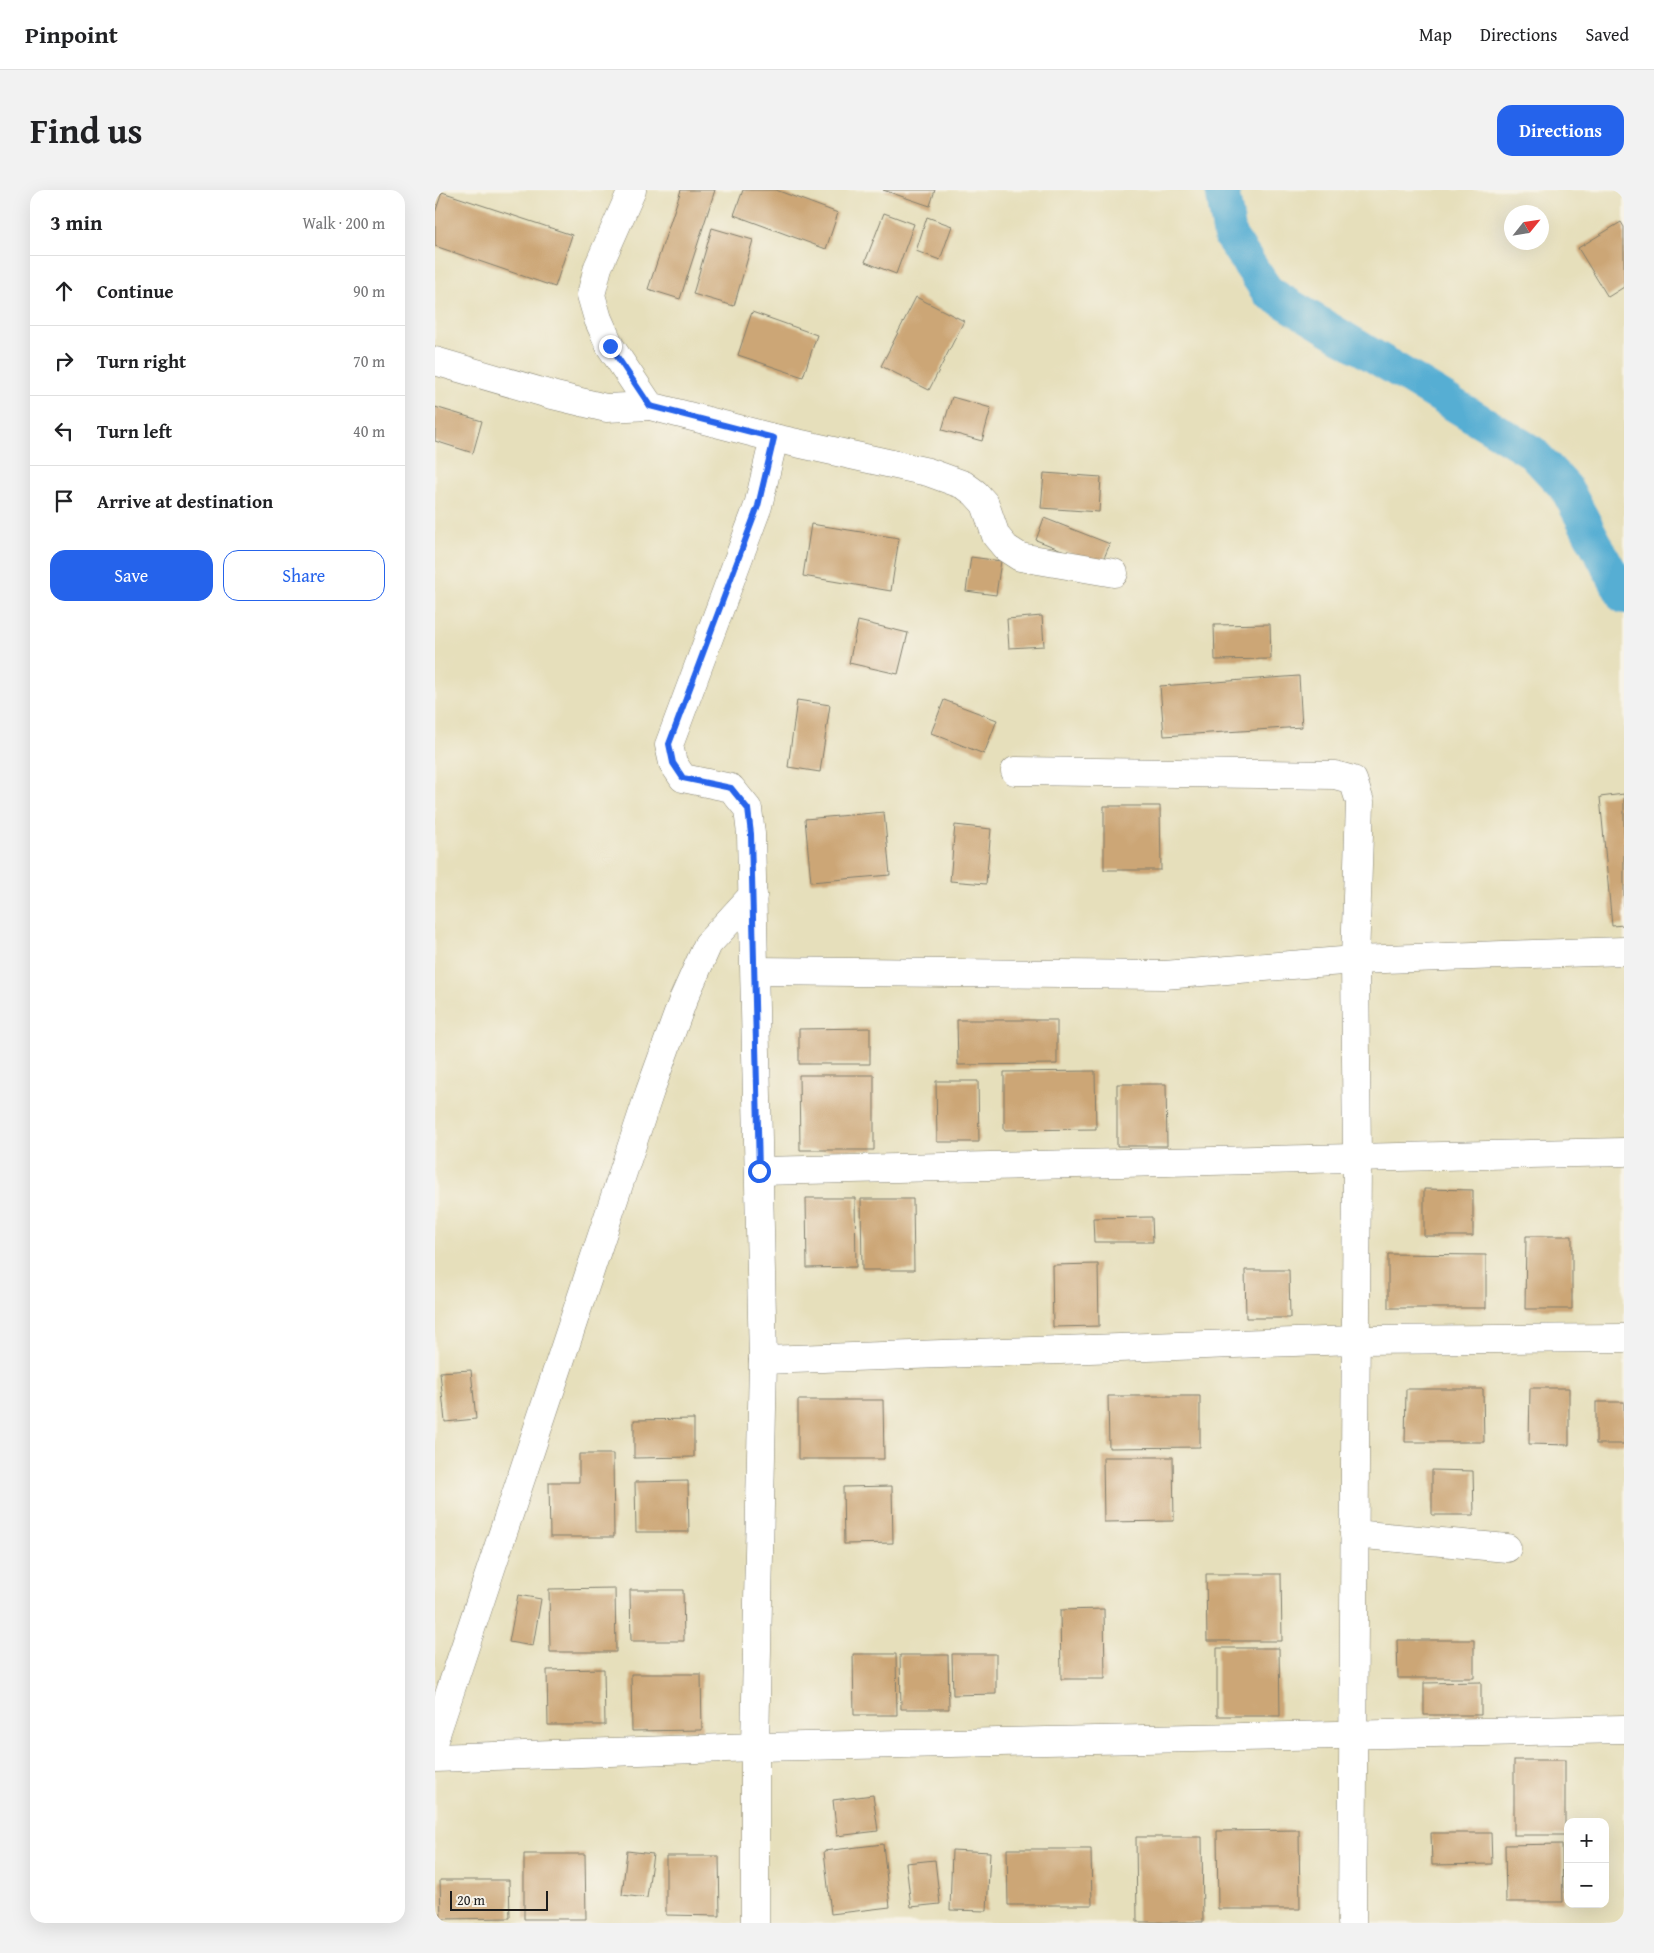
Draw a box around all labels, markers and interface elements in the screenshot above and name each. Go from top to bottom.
text: Pinpoint [25,17,118,52]
text: Map [1419,21,1452,48]
text: Directions [1480,21,1557,48]
text: Saved [1585,21,1629,48]
text: Find us [30,105,143,156]
button: Directions [1497,105,1624,156]
north arrow [1504,205,1549,250]
text: 3 min [50,207,102,238]
text: Walk · 200 m [302,211,385,235]
icon: ahead [50,277,78,305]
text: Continue [97,277,174,305]
text: 90 m [353,279,385,303]
route end [599,335,622,358]
icon: right [50,347,78,375]
text: Turn right [97,347,186,375]
text: 70 m [353,349,385,373]
icon: left [50,417,78,445]
text: Turn left [97,417,172,445]
text: 40 m [353,419,385,443]
icon: arrive [50,487,78,515]
text: Arrive at destination [97,487,273,515]
button: Save [50,550,213,601]
button: Share [223,550,385,601]
route start [748,1160,771,1183]
map controls [1564,1818,1609,1908]
button: + [1564,1818,1609,1863]
button: − [1564,1863,1609,1908]
scale bar [450,1888,547,1911]
text: 20 m [457,1890,485,1910]

